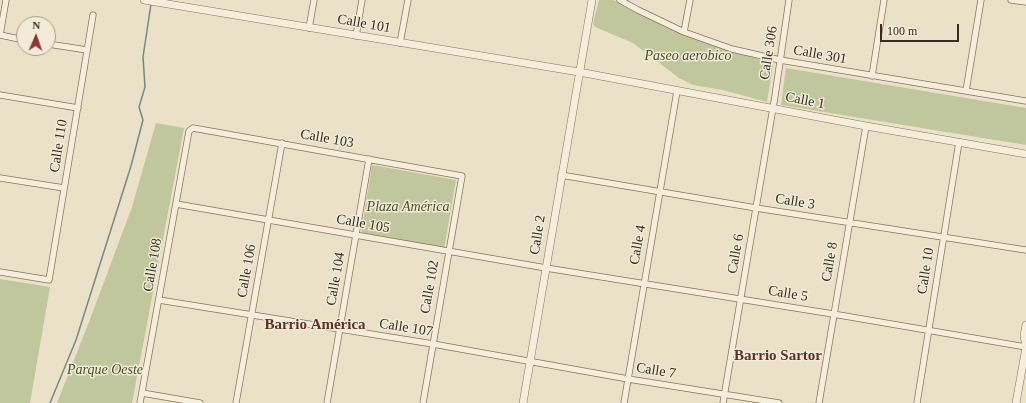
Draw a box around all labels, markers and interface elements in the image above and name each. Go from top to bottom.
street label: Calle 101 [336,11,392,37]
north arrow [16,16,56,56]
scale bar [882,16,961,42]
text: N [32,19,41,31]
text: 100 m [887,24,917,38]
street label: Calle 306 [756,25,782,81]
street label: Calle 301 [792,42,848,68]
park label: Paseo aerobico [645,48,731,64]
street label: Calle 1 [784,89,826,113]
street label: Calle 110 [47,118,71,174]
street label: Calle 103 [299,126,355,152]
street label: Calle 3 [774,191,816,213]
park label: Plaza América [367,199,449,215]
street label: Calle 105 [335,211,391,237]
street label: Calle 2 [527,214,549,256]
street label: Calle 4 [626,224,650,266]
street label: Calle 6 [724,233,748,275]
street label: Calle 108 [140,237,166,293]
street label: Calle 8 [818,241,842,283]
street label: Calle 106 [234,243,260,299]
street label: Calle 10 [914,246,938,296]
street label: Calle 104 [323,251,349,307]
street label: Calle 102 [417,259,443,315]
street label: Calle 5 [767,283,809,305]
street label: Calle 107 [378,315,434,341]
district label: Barrio América [264,316,366,334]
district label: Barrio Sartor [734,347,822,365]
street label: Calle 7 [635,360,677,382]
park label: Parque Oeste [67,362,143,378]

